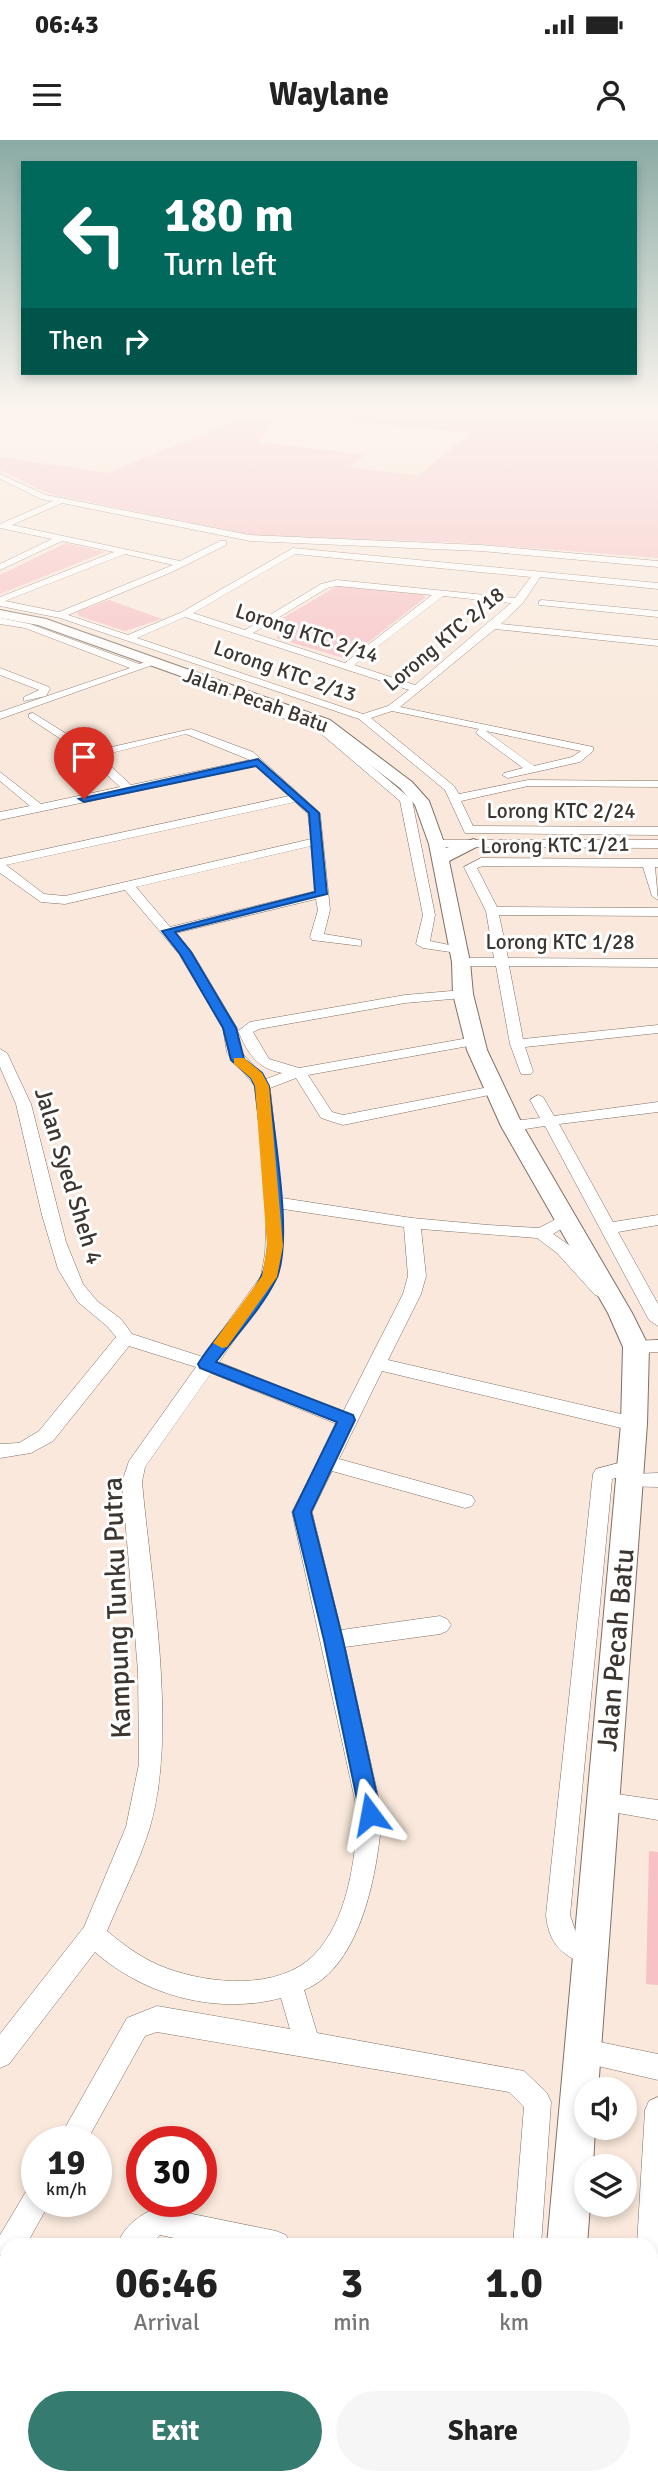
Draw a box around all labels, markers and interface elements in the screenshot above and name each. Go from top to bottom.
text: 06:43 [35,9,99,41]
text: Waylane [269,75,389,114]
icon: menu [28,76,66,114]
icon: person [592,76,630,114]
text: 180 m [164,185,294,245]
icon: left [49,189,140,280]
text: Turn left [164,245,277,284]
icon: right [117,322,155,360]
text: Then [49,325,103,357]
street label: Lorong KTC 2/18 [379,581,509,697]
street label: Lorong KTC 2/14 [232,598,382,668]
street label: Lorong KTC 2/13 [210,634,360,708]
street label: Jalan Pecah Batu [180,662,332,738]
pin [54,727,114,799]
icon: arrive [65,738,103,776]
street label: Lorong KTC 2/24 [486,798,636,824]
street label: Lorong KTC 1/21 [480,831,630,859]
street label: Lorong KTC 1/28 [485,929,635,955]
street label: Jalan Syed Sheh 4 [28,1084,110,1268]
street label: Kampung Tunku Putra [95,1477,139,1739]
street label: Jalan Pecah Batu [590,1547,642,1753]
position arrow [333,1777,407,1851]
map controls [574,2077,637,2217]
button: sound [574,2077,637,2140]
speed limit sign: 30 [126,2126,217,2217]
text: 19 [48,2141,85,2184]
button: layers [574,2154,637,2217]
text: km/h [46,2178,87,2200]
text: 06:46 [115,2258,218,2309]
text: 3 [341,2258,363,2309]
text: 1.0 [486,2258,543,2309]
text: Arrival [134,2308,200,2337]
text: min [333,2308,370,2337]
text: km [499,2308,529,2337]
button: Exit [28,2391,322,2471]
button: Share [336,2391,630,2471]

